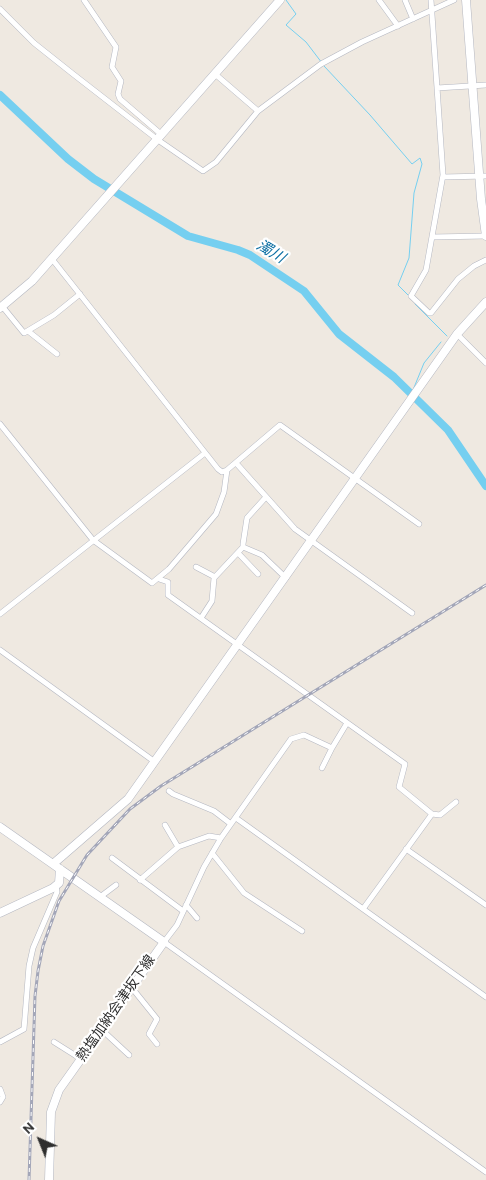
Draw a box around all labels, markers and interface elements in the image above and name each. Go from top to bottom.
water label: 濁川 [253,238,287,268]
street label: 熱塩加納会津坂下線 [74,953,160,1065]
north arrow [15,1115,65,1165]
text: N [20,1119,39,1138]

